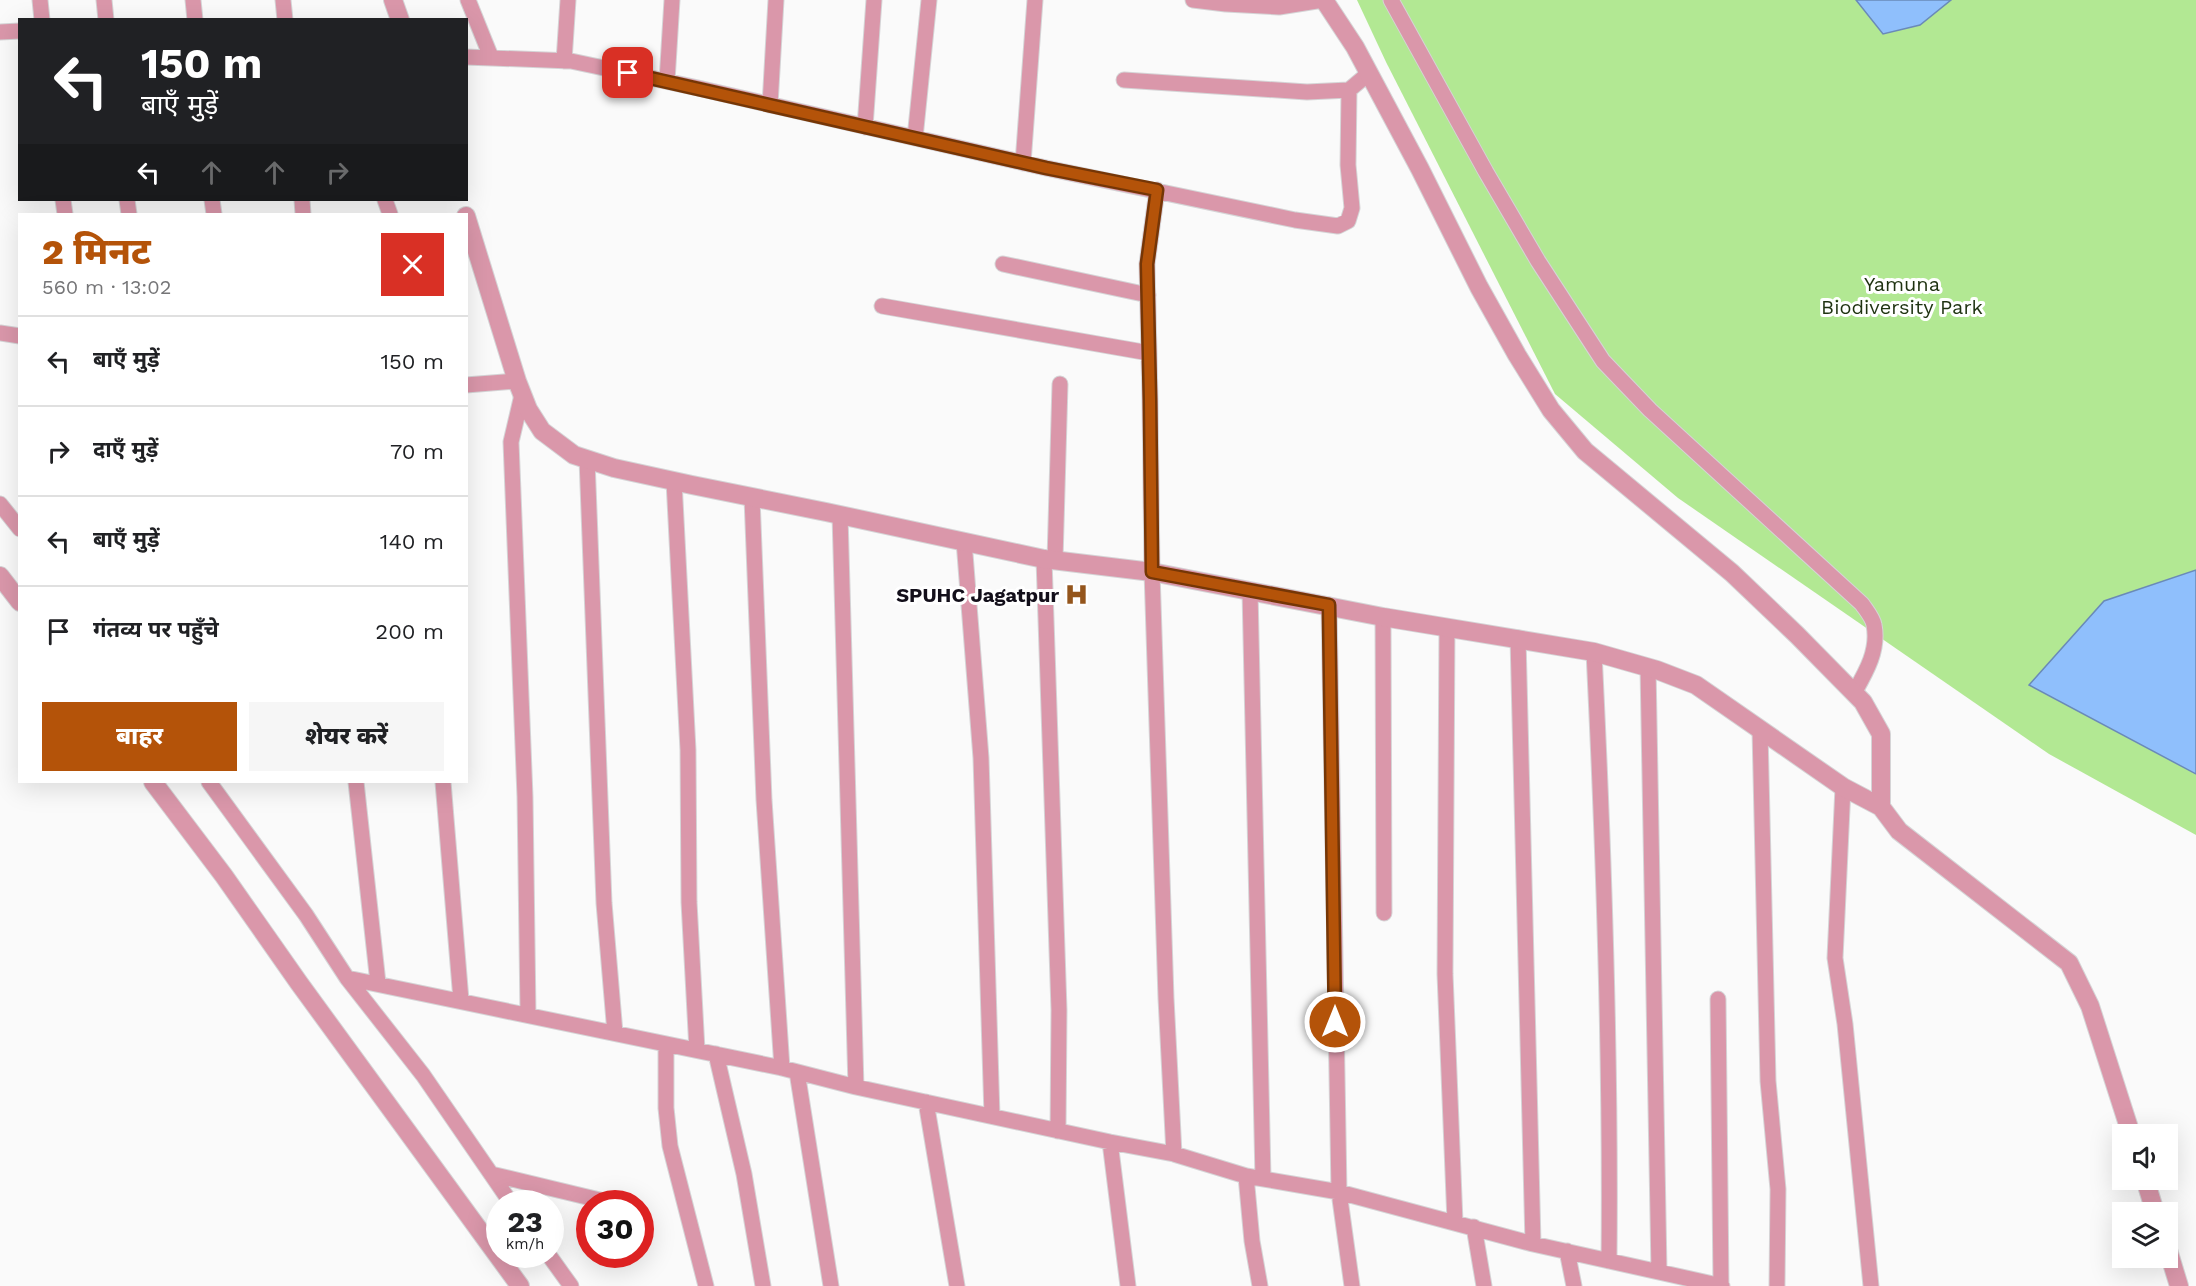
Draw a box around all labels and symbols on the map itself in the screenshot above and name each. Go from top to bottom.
pin [602,47,653,98]
park label: Yamuna Biodiversity Park [1821,272,1983,319]
hospital icon: SPUHC Jagatpur [1064,582,1090,608]
place label: SPUHC Jagatpur [896,583,1059,607]
position arrow [1303,990,1367,1054]
speed limit sign: 30 [576,1190,654,1268]

